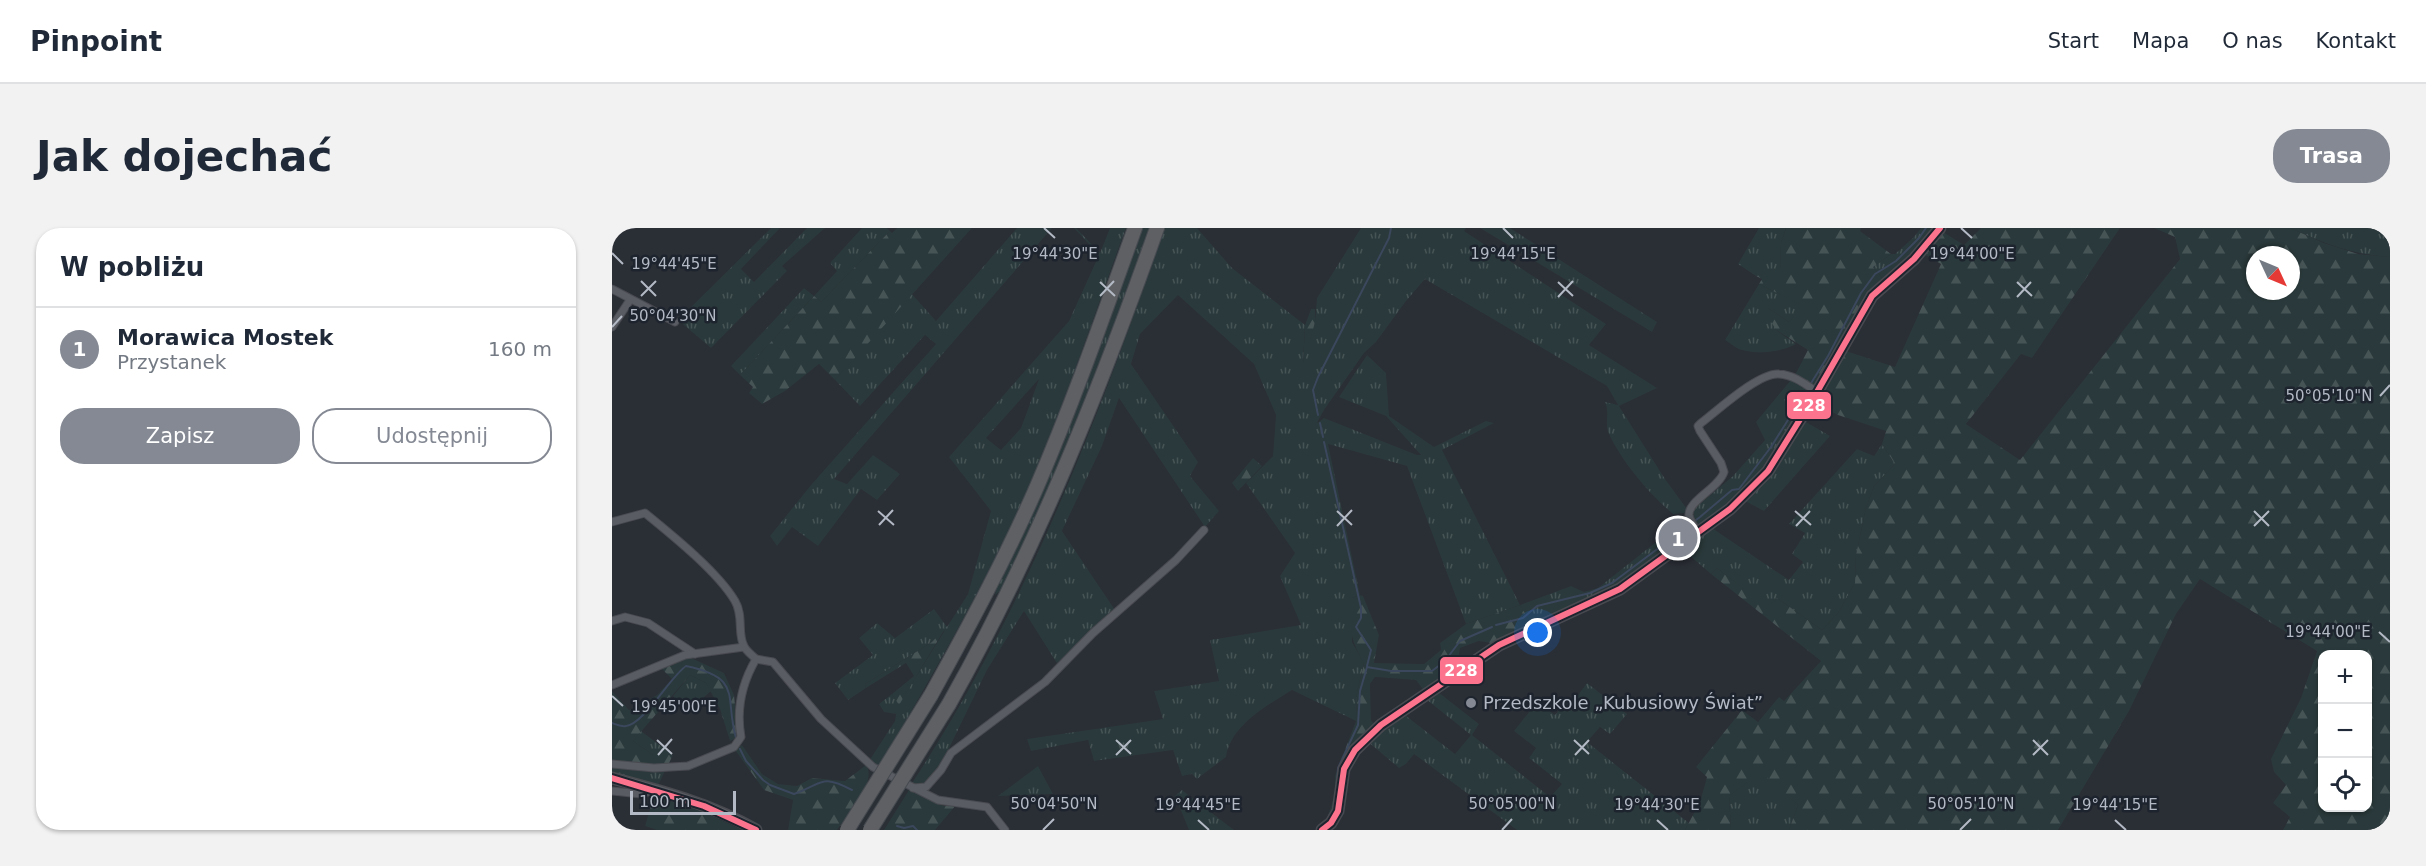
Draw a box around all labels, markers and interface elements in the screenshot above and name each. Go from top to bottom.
text: Pinpoint [30,25,162,58]
text: Start [2048,29,2099,53]
text: Mapa [2132,29,2189,53]
text: O nas [2222,29,2283,53]
text: Kontakt [2316,29,2396,53]
button: Trasa [2273,129,2390,183]
text: Jak dojechać [36,132,332,181]
text: 19°44'30"E [1012,245,1098,263]
text: 19°44'15"E [1470,245,1556,263]
text: 19°44'00"E [1929,245,2015,263]
north arrow [2246,246,2300,300]
text: W pobliżu [60,252,204,282]
text: 19°44'45"E [631,255,717,273]
text: 50°04'30"N [629,307,717,325]
text: Morawica Mostek [117,325,333,350]
text: 1 [73,337,86,361]
text: 160 m [488,337,552,361]
text: Przystanek [117,350,226,374]
text: 50°05'10"N [2285,387,2373,405]
line badge: 228 [1786,391,1832,420]
text: 228 [1792,396,1826,415]
button: Zapisz [60,408,300,464]
button: Udostępnij [312,408,552,464]
pin: 1 [1658,516,1698,560]
your location [1523,618,1552,647]
text: 19°44'00"E [2285,623,2371,641]
map controls [2318,650,2372,812]
button: + [2318,650,2372,704]
line badge: 228 [1439,656,1484,685]
text: 228 [1444,661,1478,680]
place label: Przedszkole „Kubusiowy Świat” [1483,692,1763,713]
marker: Przedszkole „Kubusiowy Świat” [1464,696,1478,710]
text: 19°45'00"E [631,698,717,716]
button: − [2318,704,2372,758]
button: locate [2318,758,2372,812]
scale bar [630,788,736,816]
text: 100 m [639,792,690,811]
text: 50°04'50"N [1010,795,1098,813]
text: 50°05'00"N [1468,795,1556,813]
text: 50°05'10"N [1927,795,2015,813]
text: 19°44'45"E [1155,796,1241,814]
text: 19°44'30"E [1614,796,1700,814]
text: 19°44'15"E [2072,796,2158,814]

